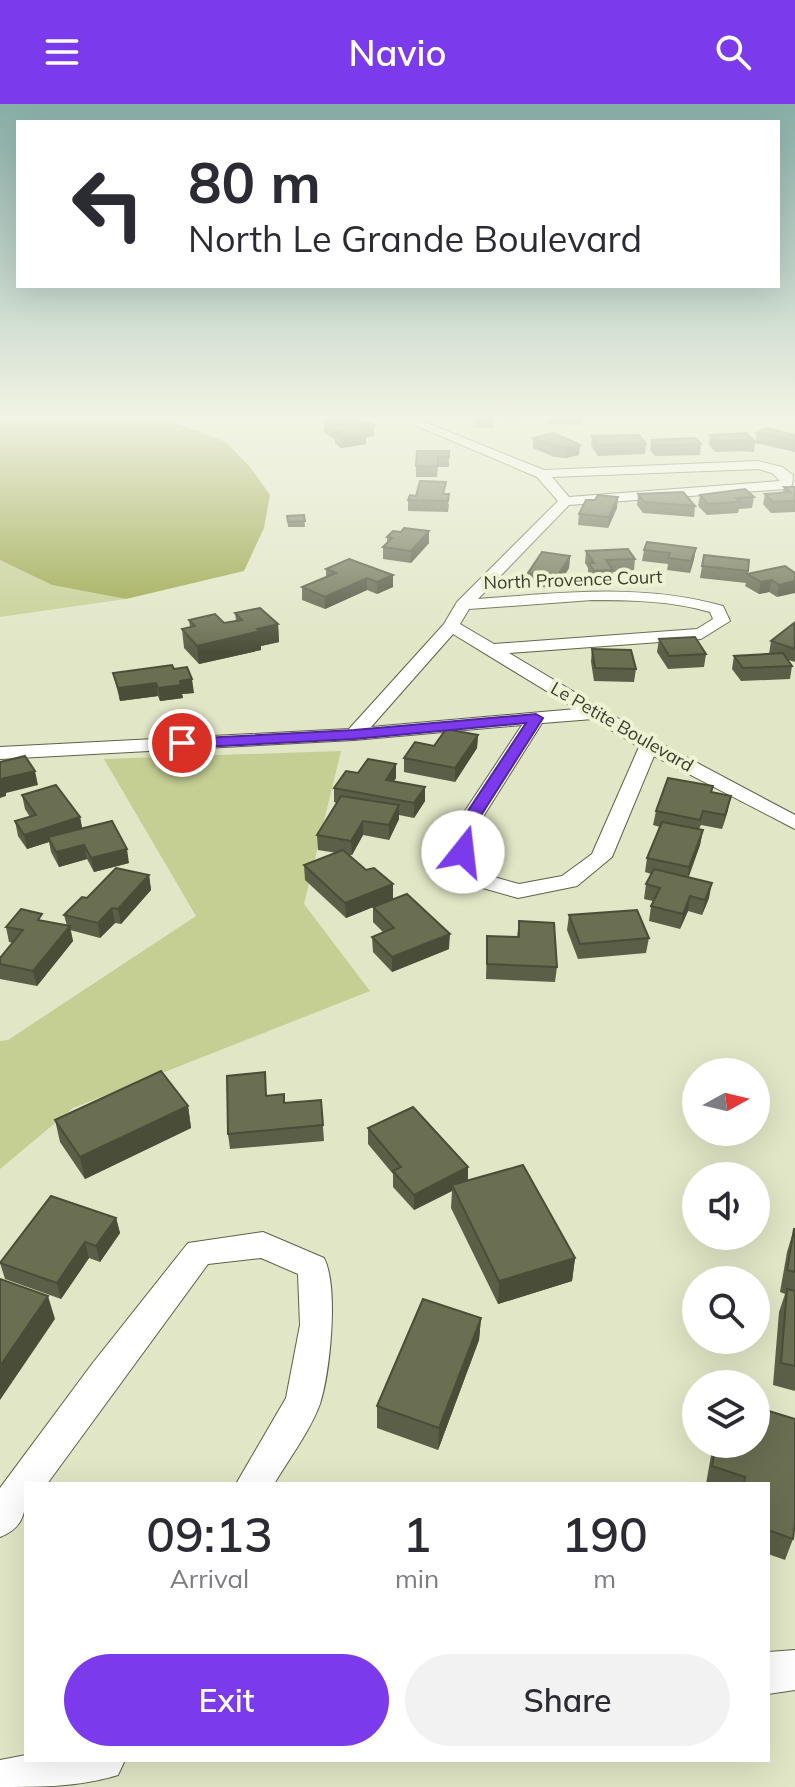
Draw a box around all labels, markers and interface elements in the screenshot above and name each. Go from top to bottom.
icon: menu [40,30,84,74]
text: Navio [349,30,446,75]
icon: search [711,30,755,74]
text: 80 m [188,147,321,217]
icon: left [56,152,160,256]
text: North Le Grande Boulevard [188,216,642,261]
street label: North Provence Court [483,565,663,594]
street label: Le Petite Boulevard [547,676,698,777]
pin [148,709,216,777]
icon: arrive [160,721,204,765]
position arrow [421,810,505,894]
north arrow [682,1058,770,1146]
map controls [682,1058,770,1458]
button: sound [682,1162,770,1250]
button: search [682,1266,770,1354]
button: layers [682,1370,770,1458]
text: 09:13 [146,1504,273,1564]
text: 1 [403,1504,431,1564]
text: 190 [561,1504,648,1564]
text: Arrival [170,1562,249,1595]
text: min [395,1562,439,1595]
text: m [593,1562,616,1595]
button: Exit [64,1654,389,1746]
button: Share [405,1654,730,1746]

